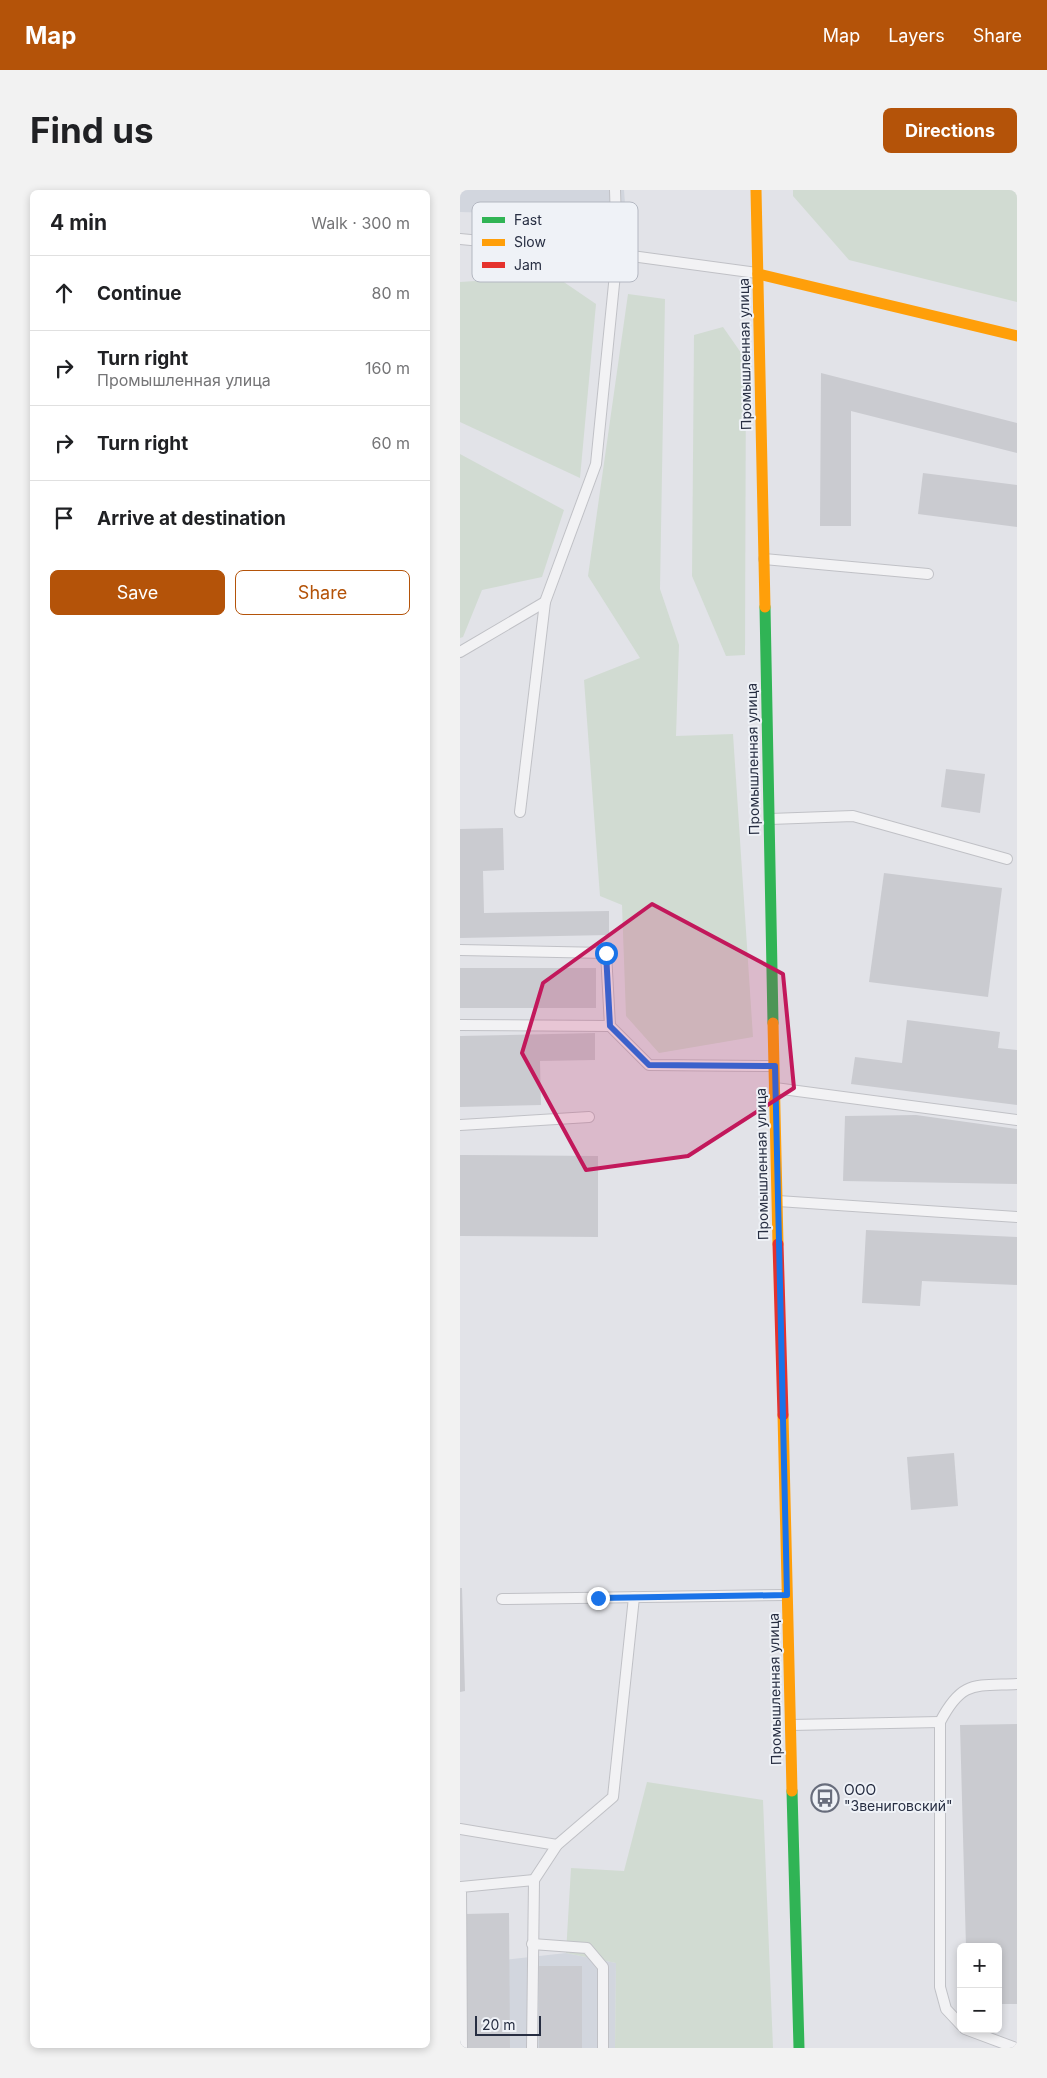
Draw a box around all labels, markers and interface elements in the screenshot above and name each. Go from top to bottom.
text: Map [25,21,76,50]
text: Map [823,25,860,46]
text: Layers [888,25,945,46]
text: Share [973,25,1022,46]
button: Directions [883,108,1017,153]
text: Find us [30,109,154,151]
legend [472,202,638,282]
text: 4 min [50,210,107,235]
text: Fast [514,211,542,228]
text: Walk · 300 m [311,213,410,233]
text: Slow [514,233,546,250]
text: Jam [514,256,542,273]
street label: Промышленная улица [735,278,754,430]
icon: ahead [50,279,78,307]
text: Continue [97,282,182,305]
text: 80 m [371,283,410,303]
text: Turn right [97,347,188,370]
icon: right [50,354,78,382]
text: 160 m [365,358,410,378]
text: Промышленная улица [97,370,271,390]
icon: right [50,429,78,457]
text: Turn right [97,432,188,455]
text: 60 m [371,433,410,453]
icon: arrive [50,504,78,532]
text: Arrive at destination [97,507,286,530]
button: Save [50,570,225,615]
button: Share [235,570,410,615]
street label: Промышленная улица [743,683,762,835]
route start [595,942,618,965]
street label: Промышленная улица [752,1088,771,1240]
route end [587,1587,610,1610]
street label: Промышленная улица [765,1613,784,1765]
place label: ООО "Звениговский" [844,1781,953,1814]
bus stop icon: ООО "Звениговский" [810,1783,840,1813]
map controls [957,1943,1002,2033]
button: + [957,1943,1002,1988]
button: − [957,1988,1002,2033]
scale bar [475,2013,541,2036]
text: 20 m [482,2016,516,2033]

